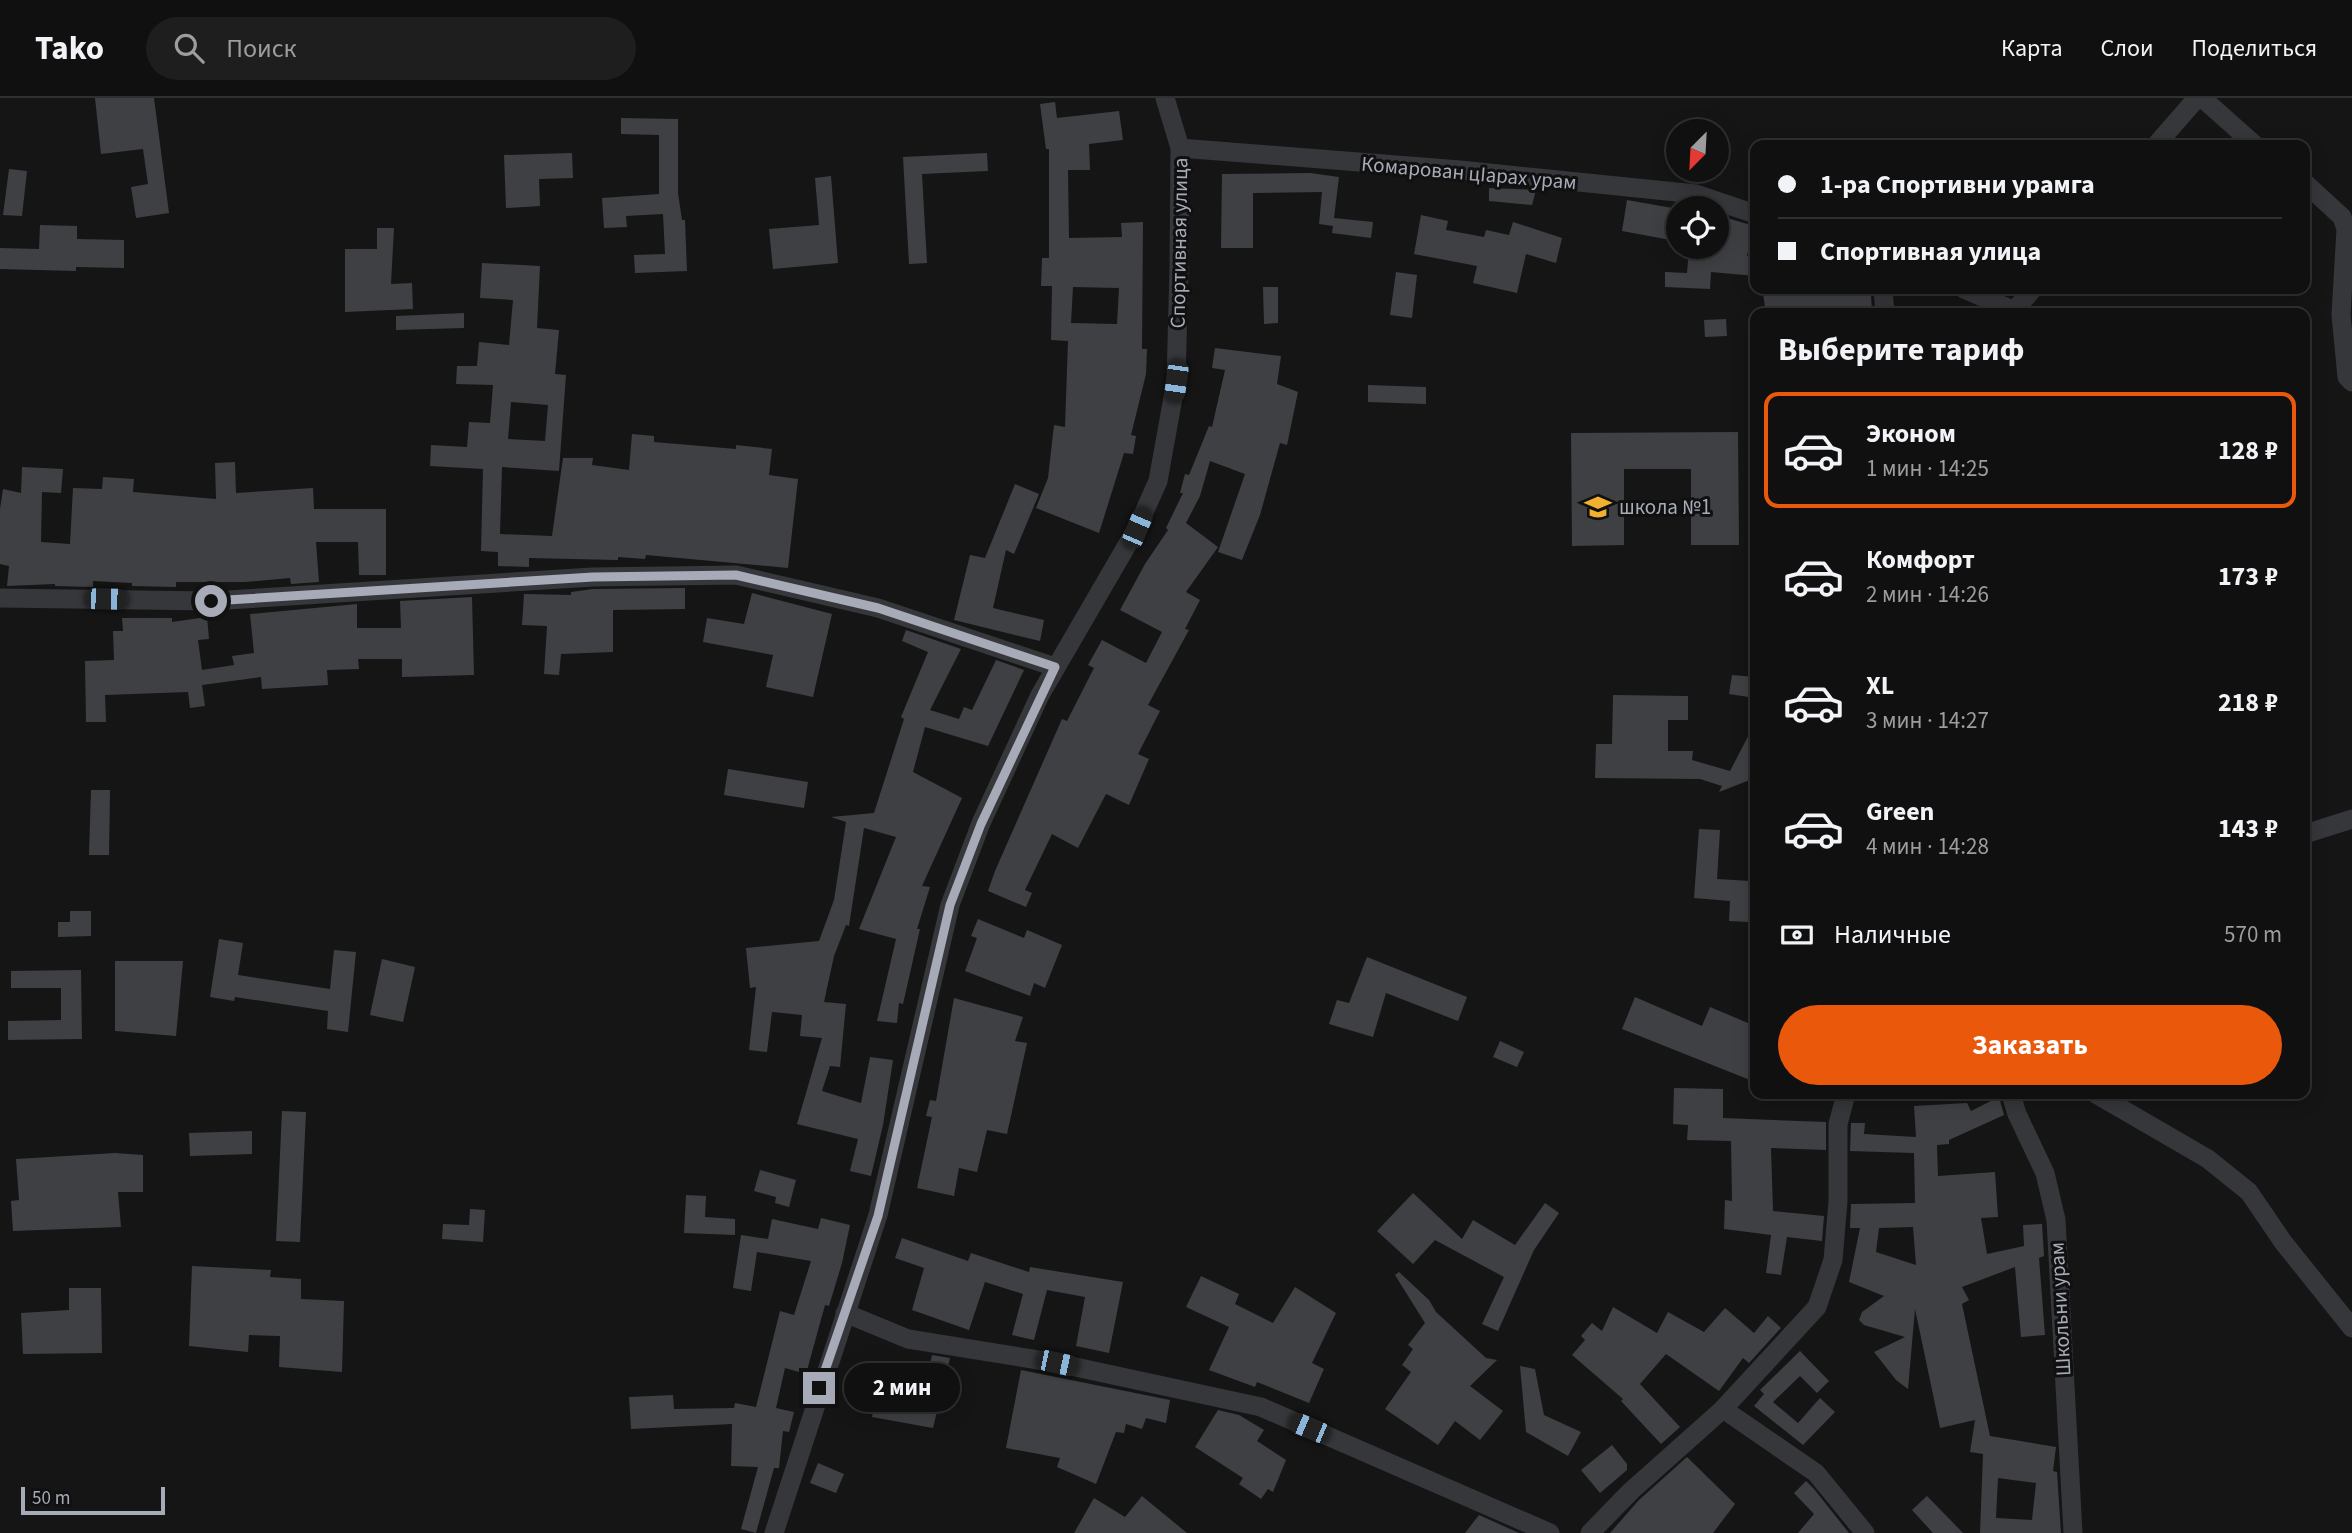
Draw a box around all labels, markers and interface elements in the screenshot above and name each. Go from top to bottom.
search box [146,17,636,80]
text: Tako [35,25,104,72]
icon: search [170,29,208,67]
text: Поиск [226,30,296,67]
text: Карта [2001,31,2063,66]
text: Слои [2101,31,2154,66]
text: Поделиться [2192,31,2317,66]
north arrow [1666,119,1729,182]
map controls [1666,119,1729,259]
street label: Комарован цIарах урам [1360,149,1578,197]
street label: Спортивная улица [1163,157,1195,329]
text: 1-ра Спортивни урамга [1820,166,2095,203]
button: locate [1666,196,1729,259]
text: Спортивная улица [1820,233,2041,270]
text: Выберите тариф [1778,327,2025,373]
car [1163,359,1190,403]
text: Эконом [1866,415,1956,452]
icon: car [1782,419,1845,482]
text: 128 ₽ [2218,432,2278,469]
text: 1 мин · 14:25 [1866,452,1989,485]
school or university icon: школа №1 [1583,492,1613,522]
place label: школа №1 [1619,492,1711,522]
car [1120,505,1155,551]
text: Комфорт [1866,541,1975,578]
icon: car [1782,545,1845,608]
text: 173 ₽ [2218,558,2278,595]
text: 2 мин · 14:26 [1866,578,1989,611]
route start [195,585,227,617]
car [85,588,128,610]
text: XL [1866,667,1894,704]
icon: car [1782,671,1845,734]
text: 218 ₽ [2218,684,2278,721]
text: 3 мин · 14:27 [1866,704,1989,737]
text: Green [1866,793,1934,830]
icon: car [1782,797,1845,860]
text: 143 ₽ [2218,810,2278,847]
text: 4 мин · 14:28 [1866,830,1989,863]
icon: cash [1778,916,1816,954]
text: Наличные [1834,916,1951,953]
text: 570 m [2224,918,2282,951]
button: Заказать [1778,1005,2282,1085]
street label: Школьни урам [2042,1241,2078,1377]
car [1035,1348,1080,1378]
callout: 2 мин [844,1364,959,1412]
text: 2 мин [873,1371,931,1404]
route end [803,1372,835,1404]
car [1286,1410,1333,1446]
scale bar [21,1484,164,1516]
text: 50 m [32,1485,70,1512]

